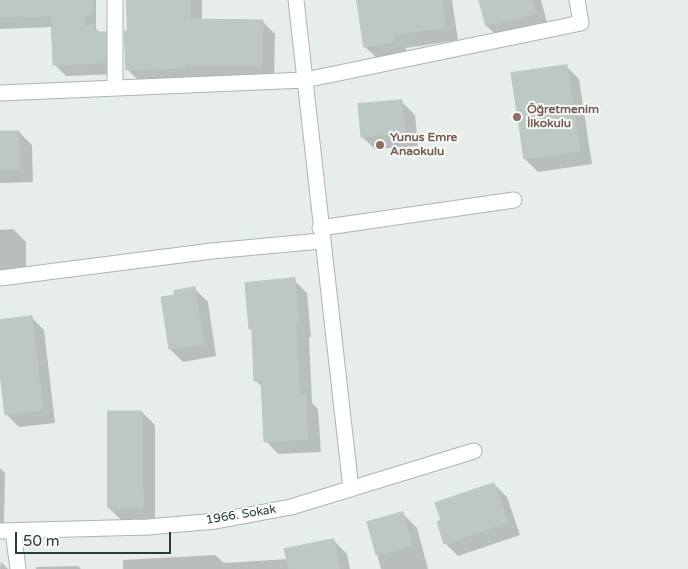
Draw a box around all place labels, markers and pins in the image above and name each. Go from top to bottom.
place label: Öğretmenim İlkokulu [527,103,599,131]
marker: Öğretmenim İlkokulu [511,111,523,123]
place label: Yunus Emre Anaokulu [390,131,457,159]
marker: Yunus Emre Anaokulu [374,139,386,151]

